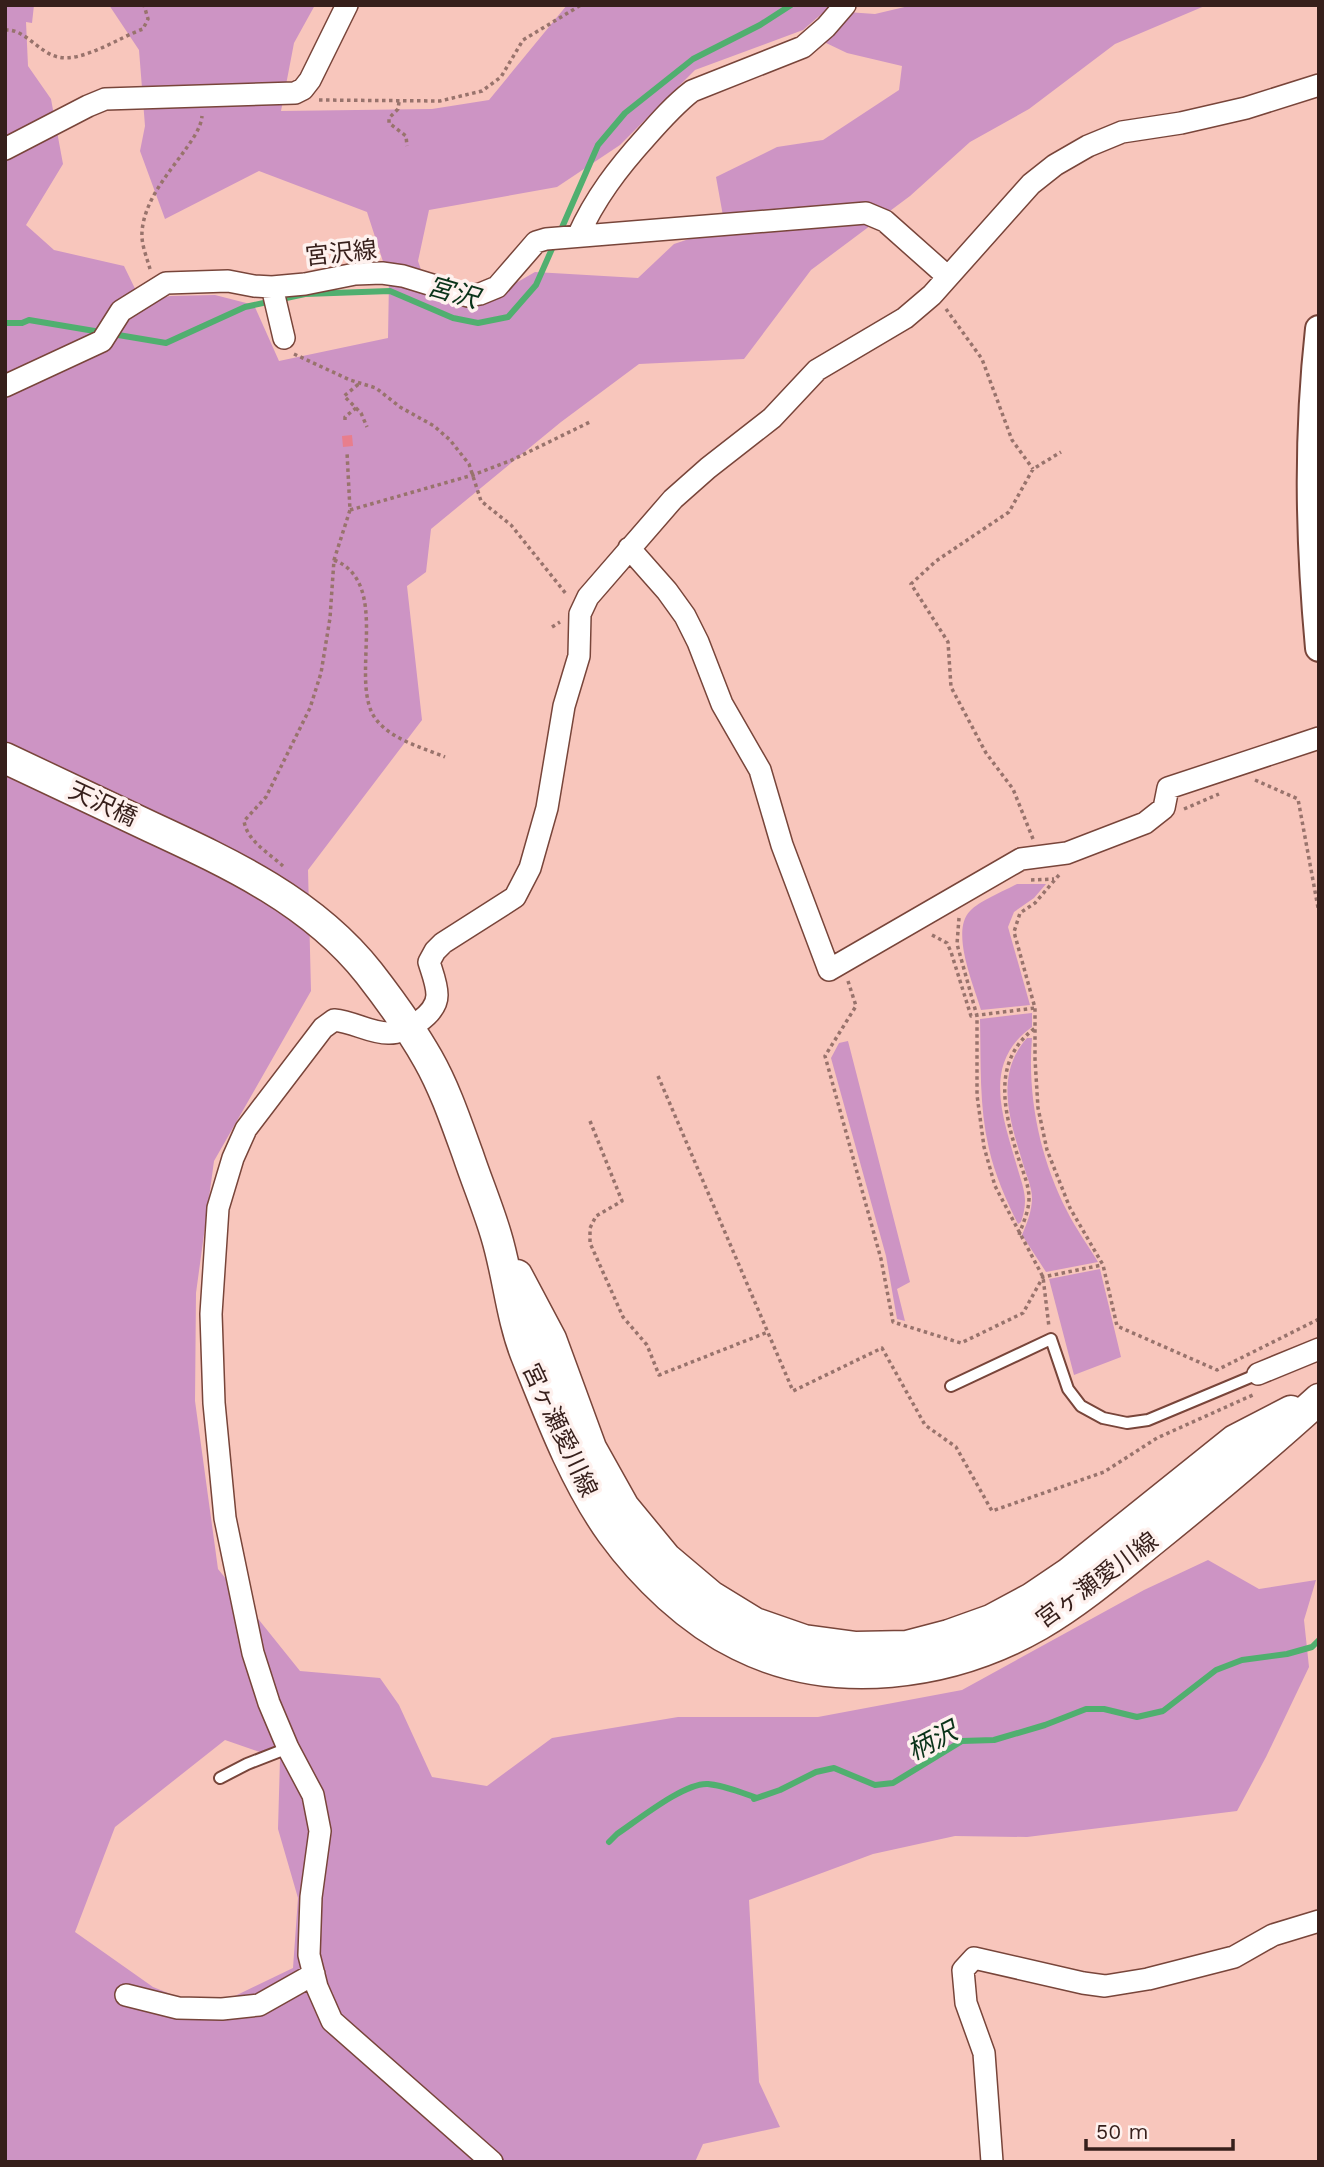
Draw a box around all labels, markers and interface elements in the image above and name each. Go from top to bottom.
street label: 宮沢線 [304,235,378,271]
water label: 宮沢 [424,270,485,314]
street label: 天沢橋 [64,776,142,832]
street label: 宮ヶ瀬愛川線 [517,1359,603,1501]
street label: 宮ヶ瀬愛川線 [1031,1526,1163,1634]
water label: 柄沢 [902,1714,965,1766]
scale bar [1086,2108,1233,2152]
text: 50 m [1096,2119,1148,2144]

